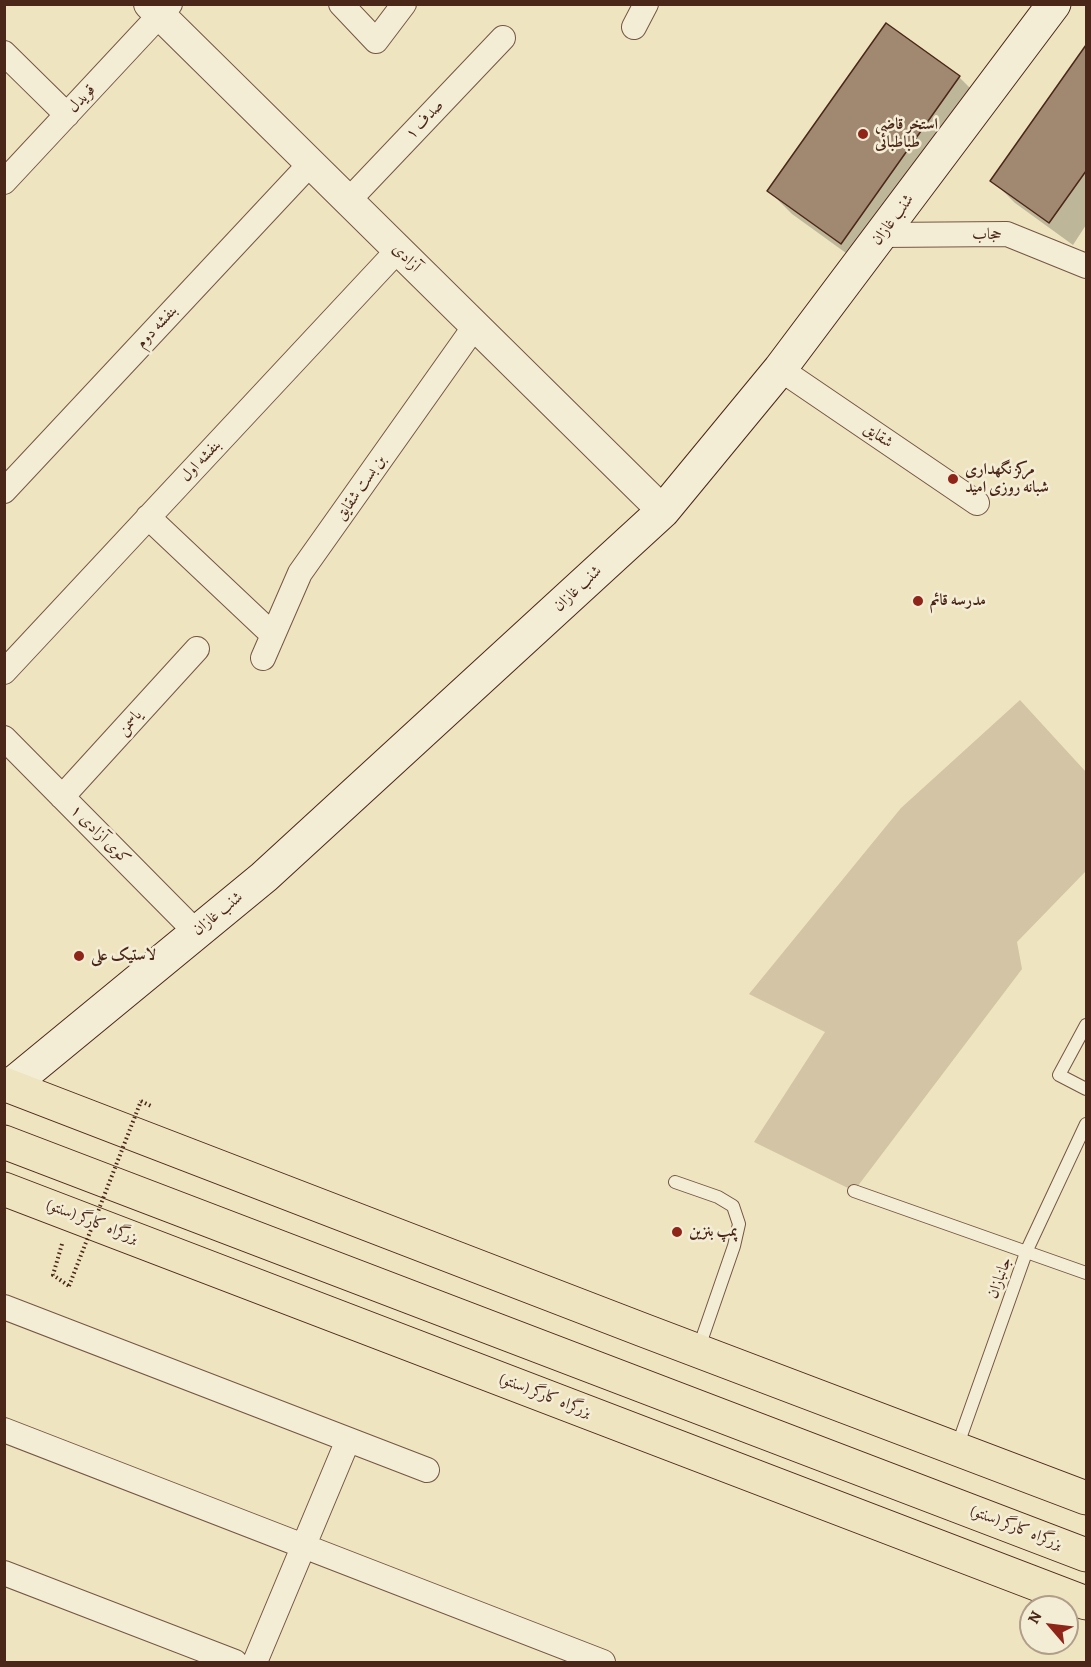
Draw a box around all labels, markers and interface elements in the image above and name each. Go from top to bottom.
street label: قویدل [64,81,100,117]
street label: صدف ۱ [402,96,448,144]
place label: استخر قاضی طباطبائی [875,115,938,153]
marker: استخر قاضی طباطبائی [856,127,870,141]
street label: شنب غازان [868,191,918,249]
street label: حجاب [972,225,1002,245]
street label: آزادی [388,240,424,276]
street label: بنفشه دوم [132,301,182,353]
street label: شقایق [860,419,896,453]
street label: بنفشه اول [177,436,225,486]
street label: بن بست شقایق [332,452,390,524]
place label: مرکز نگهداری شبانه روزی امید [965,460,1049,498]
marker: مرکز نگهداری شبانه روزی امید [946,472,960,486]
street label: شنب غازان [550,562,606,616]
place label: مدرسه قائم [930,591,986,611]
marker: مدرسه قائم [911,594,925,608]
street label: یاسمن [114,706,146,740]
street label: کوی آزادی ۱ [66,801,134,869]
street label: شنب غازان [189,888,247,940]
place label: لاستیک علی [91,946,156,966]
marker: لاستیک علی [72,949,86,963]
street label: بزرگراه کارگر (سنتو) [43,1196,141,1248]
place label: پمپ بنزین [689,1222,738,1242]
marker: پمپ بنزین [670,1225,684,1239]
street label: جانبازان [984,1254,1016,1302]
street label: بزرگراه کارگر (سنتو) [496,1370,594,1422]
street label: بزرگراه کارگر (سنتو) [967,1502,1065,1554]
north arrow [1019,1595,1079,1655]
text: N [1022,1607,1047,1628]

